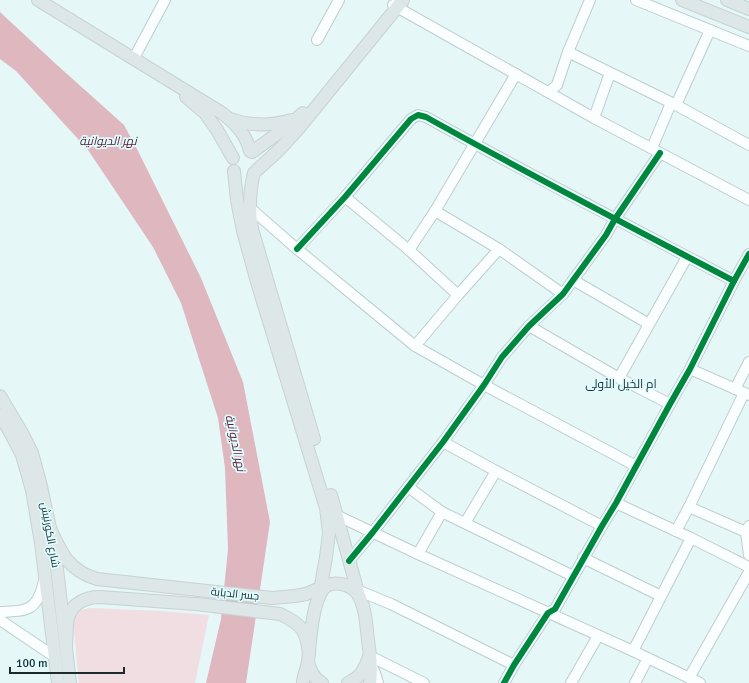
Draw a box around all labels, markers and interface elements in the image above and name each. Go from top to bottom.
water label: نهر الديوانية [79,134,138,149]
district label: ام الخيل الأولى [585,377,657,392]
water label: نهر الديوانية [222,413,249,474]
street label: شارع الكورنيش [37,501,62,569]
street label: جسر الدبابة [210,585,260,603]
scale bar [10,649,124,675]
text: 100 m [16,656,48,671]

